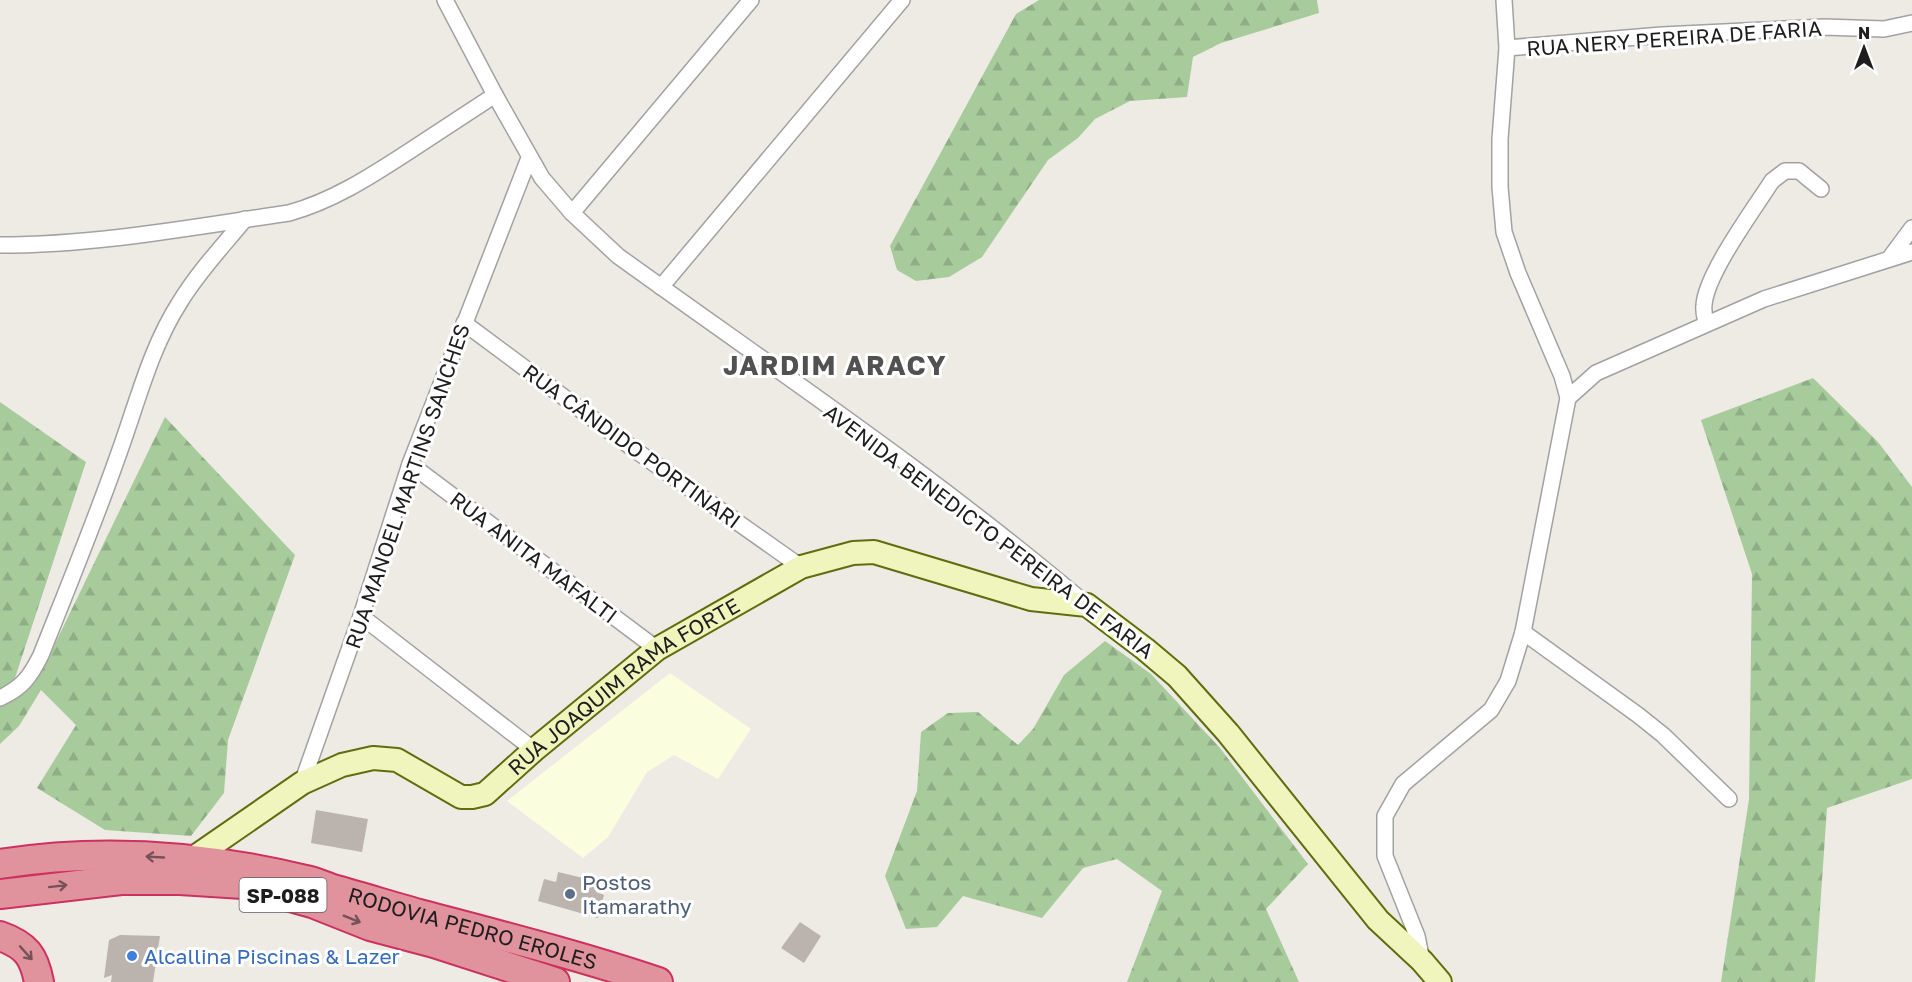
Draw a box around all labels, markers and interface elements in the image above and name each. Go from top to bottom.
street label: RUA NERY PEREIRA DE FARIA [1525,15,1823,61]
north arrow [1834,18,1894,78]
text: N [1858,23,1870,43]
street label: RUA MANOEL MARTINS SANCHES [339,320,475,652]
district label: JARDIM ARACY [723,349,947,381]
street label: RUA CÂNDIDO PORTINARI [518,358,746,534]
street label: AVENIDA BENEDICTO PEREIRA DE FARIA [819,398,1159,664]
street label: RUA ANITA MAFALTI [445,486,623,628]
street label: RUA JOAQUIM RAMA FORTE [502,592,744,780]
one-way arrow [145,851,165,862]
place label: Postos Itamarathy [582,869,692,919]
road number: SP-088 [240,878,326,912]
one-way arrow [48,880,67,891]
street label: RODOVIA PEDRO EROLES [345,881,600,975]
marker: Postos Itamarathy [563,887,577,901]
one-way arrow [342,914,361,925]
place label: Alcallina Piscinas & Lazer [144,943,400,969]
one-way arrow [19,945,33,961]
marker: Alcallina Piscinas & Lazer [125,949,139,963]

